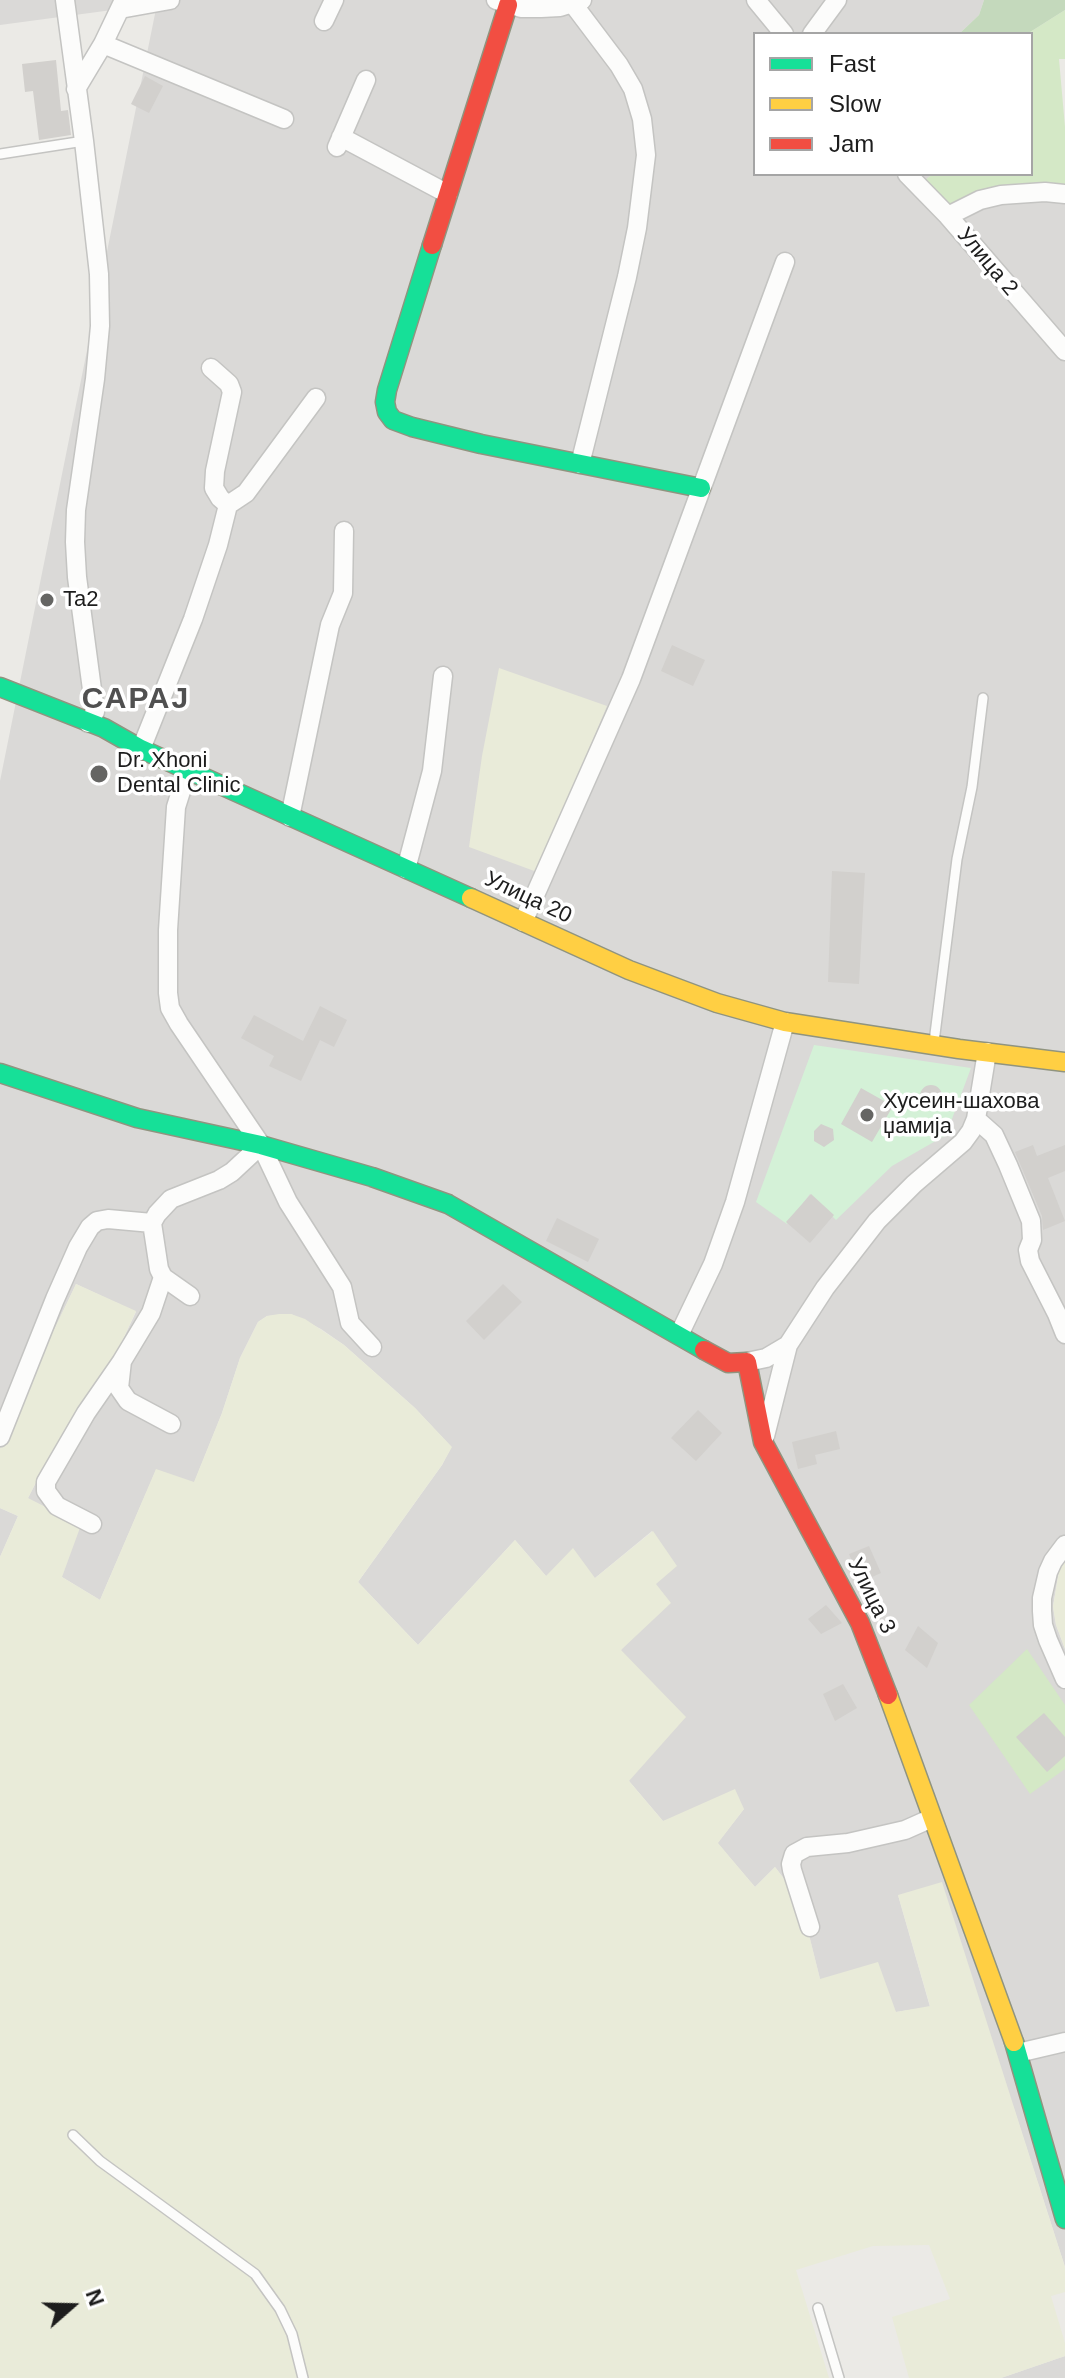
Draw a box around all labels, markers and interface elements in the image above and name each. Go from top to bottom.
legend [753,32,1033,176]
text: Fast [829,50,876,77]
text: Slow [829,90,881,117]
text: Jam [829,130,874,157]
street label: Улица 2 [951,223,1023,301]
place label: Ta2 [63,587,98,613]
marker: Ta2 [38,591,56,609]
district label: САРАЈ [82,682,190,718]
place label: Dr. Xhoni Dental Clinic [117,748,240,800]
marker: Dr. Xhoni Dental Clinic [88,763,110,785]
street label: Улица 20 [480,866,576,930]
place label: Хусеин-шахова џамија [883,1089,1039,1140]
marker: Хусеин-шахова џамија [858,1106,876,1124]
street label: Улица 3 [841,1554,901,1638]
north arrow [32,2266,112,2346]
text: N [81,2286,109,2309]

